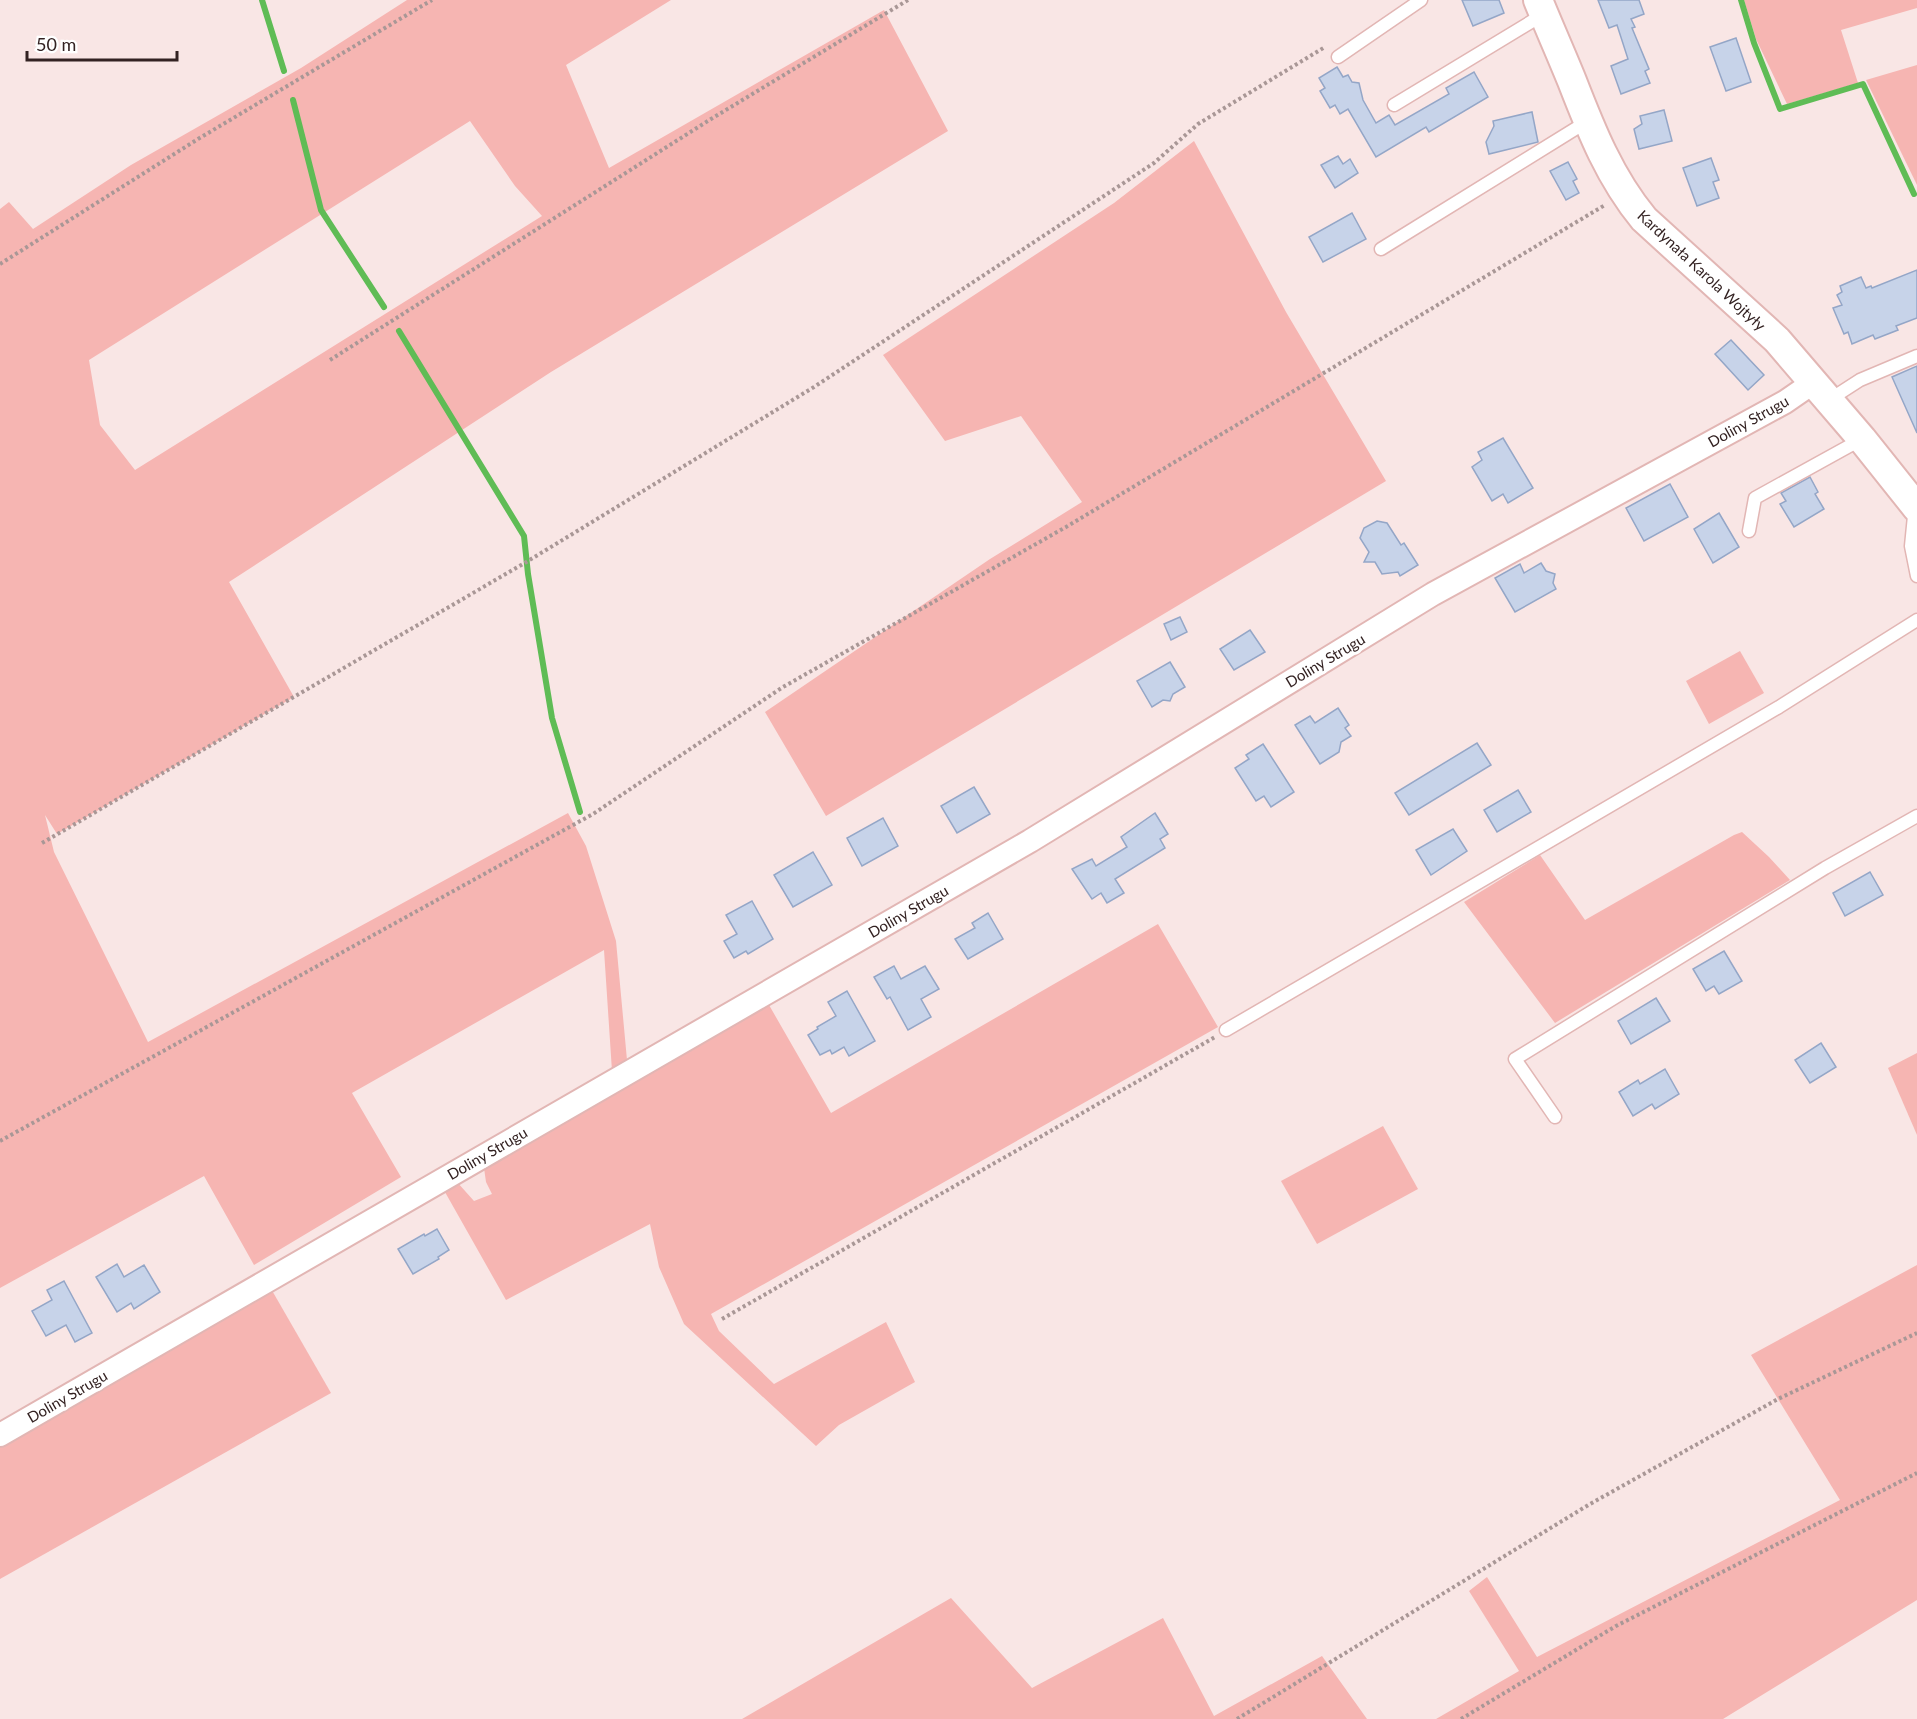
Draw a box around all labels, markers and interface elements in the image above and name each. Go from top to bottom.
scale bar [27,24,177,62]
text: 50 m [36,33,76,55]
street label: Kardynała Karola Wojtyły [1634,206,1770,334]
street label: Doliny Strugu [1704,391,1792,451]
street label: Doliny Strugu [1282,629,1368,691]
street label: Doliny Strugu [865,881,951,941]
street label: Doliny Strugu [444,1123,530,1183]
street label: Doliny Strugu [24,1366,110,1426]

